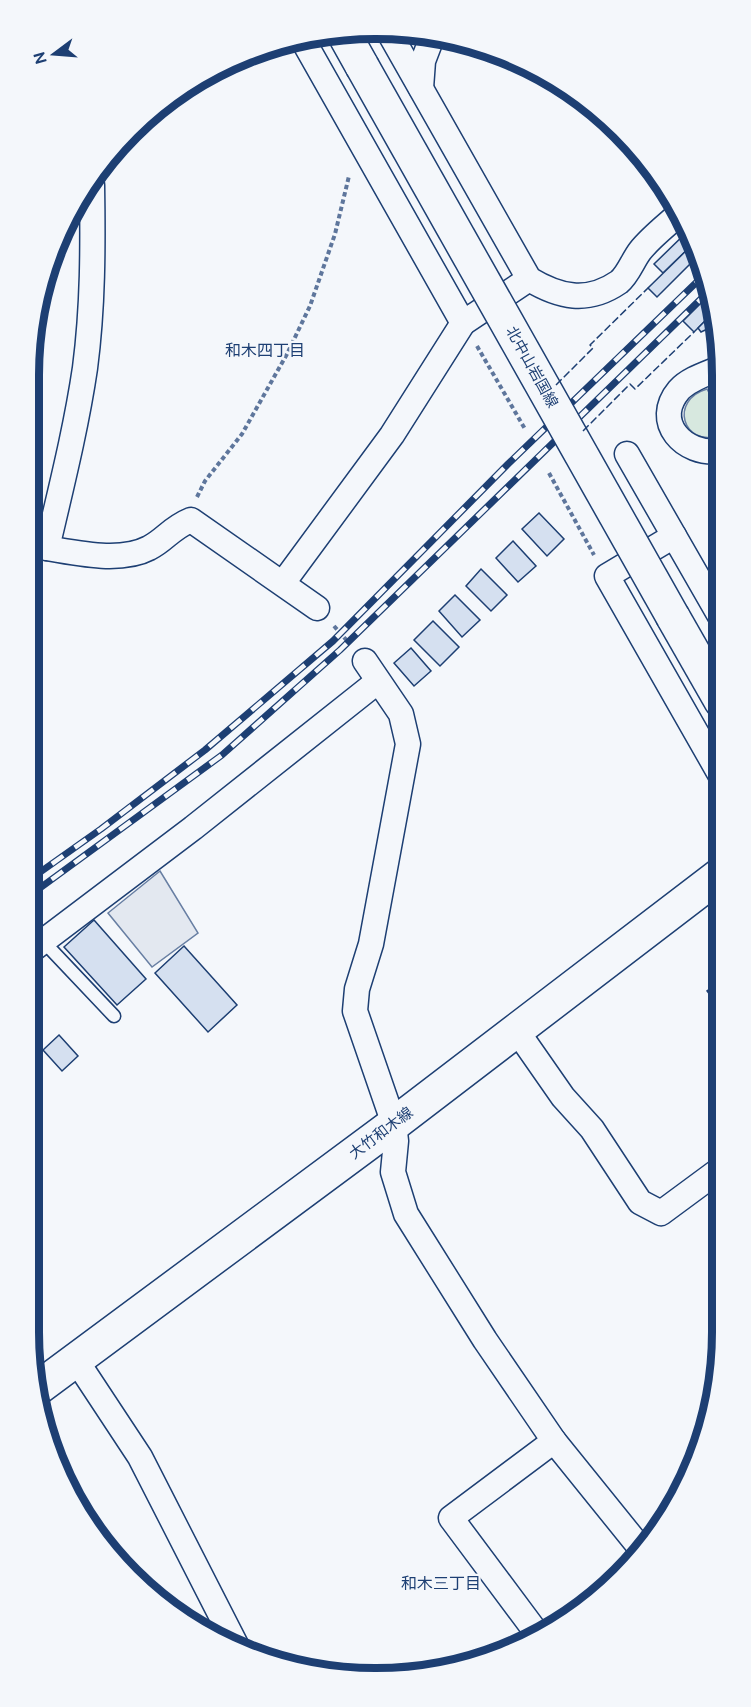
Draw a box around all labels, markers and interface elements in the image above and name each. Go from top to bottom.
north arrow [24,24,84,84]
text: N [29,50,50,66]
street label: 北中山岩国線 [503,323,562,410]
district label: 和木四丁目 [225,341,305,359]
street label: 大竹和木線 [346,1103,416,1162]
district label: 和木三丁目 [401,1574,481,1592]

